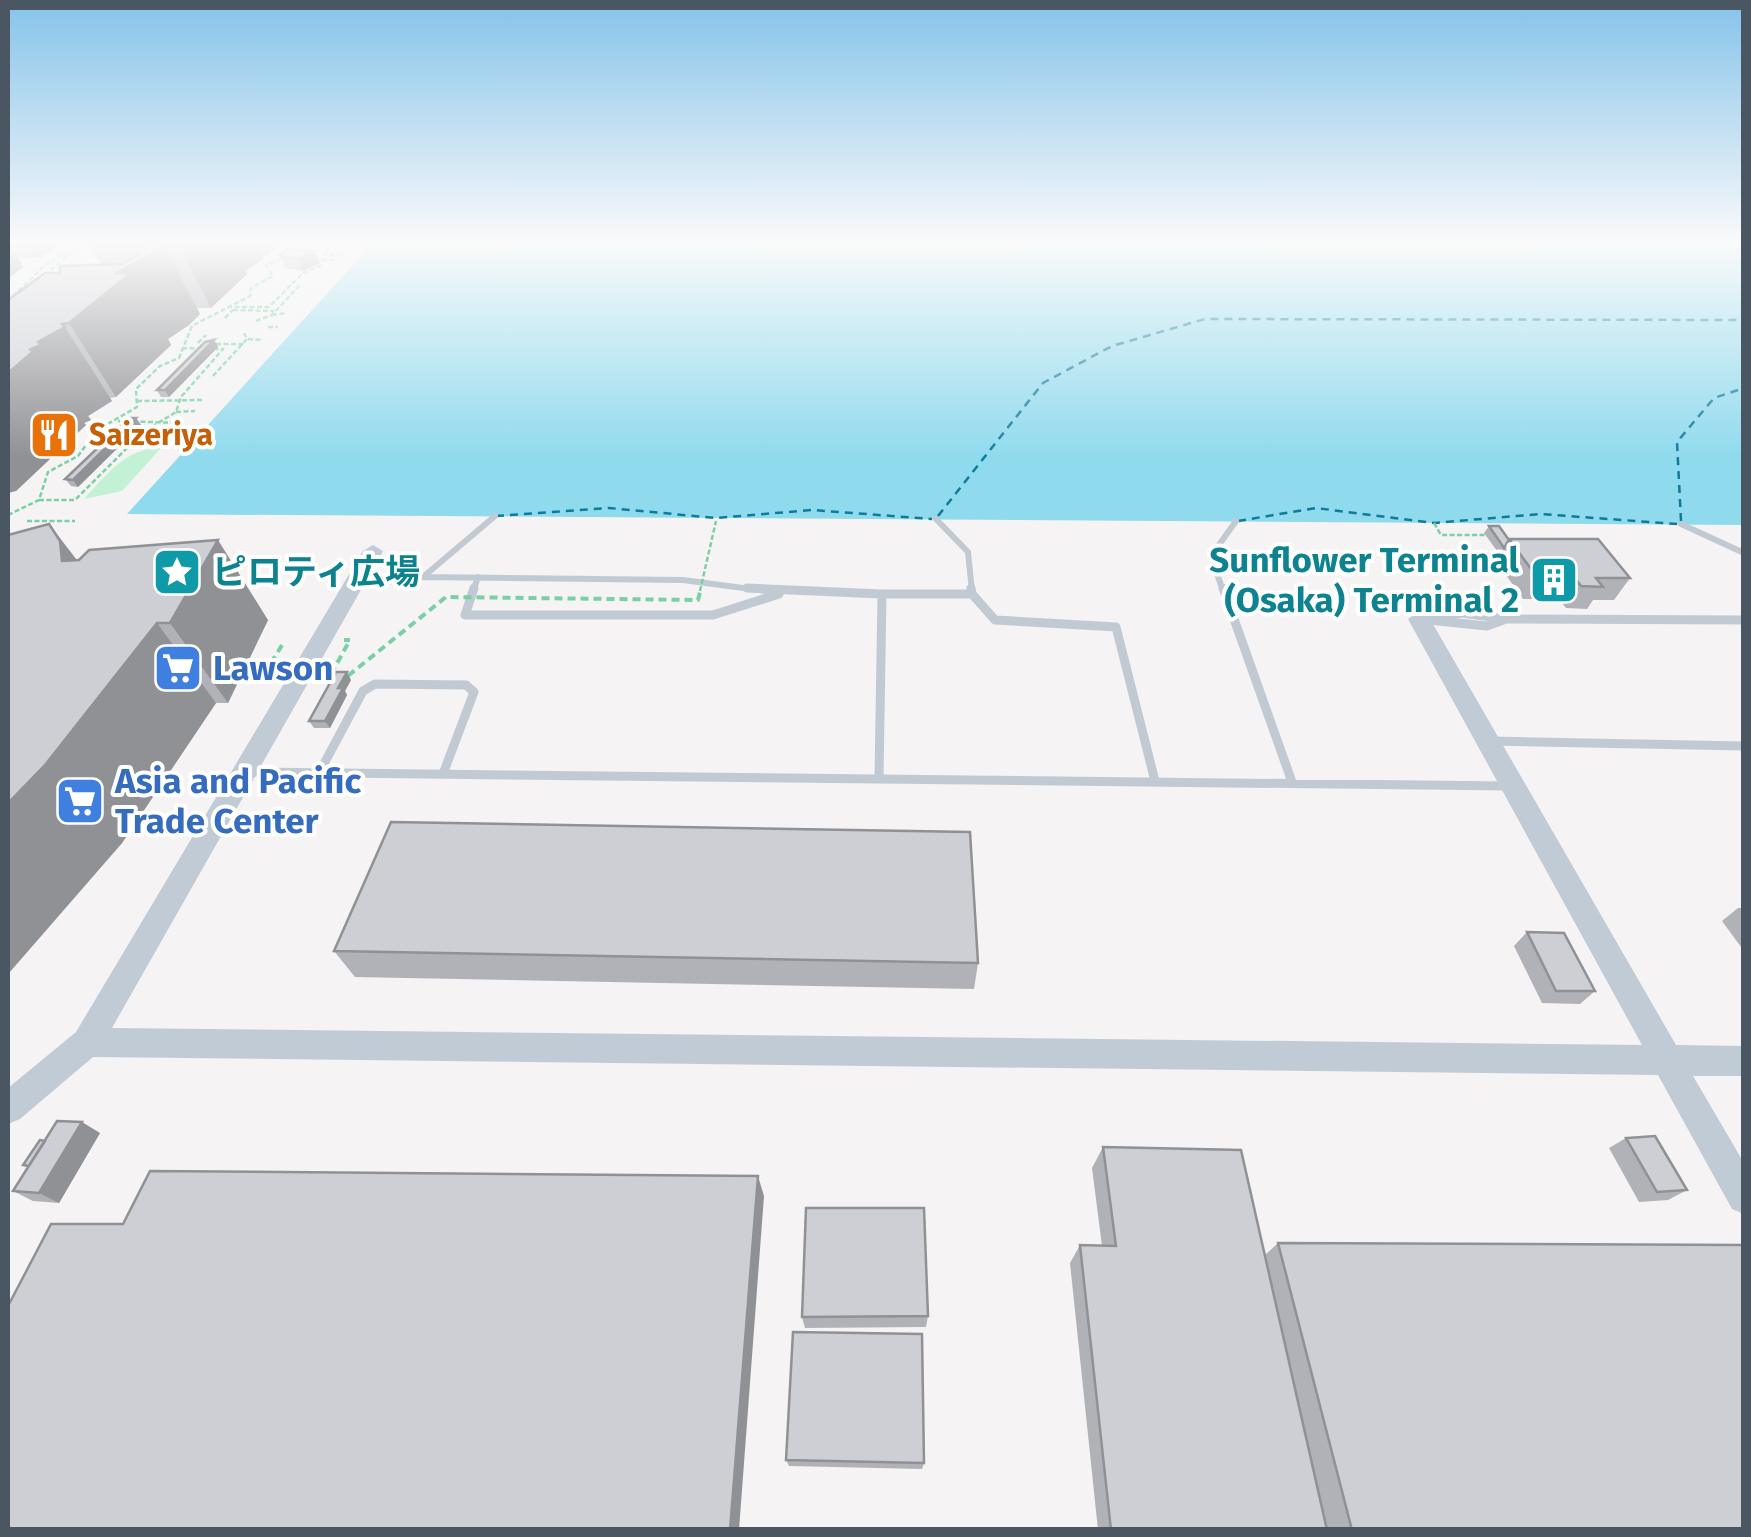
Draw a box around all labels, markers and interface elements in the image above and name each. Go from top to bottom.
restaurant icon: Saizeriya [28,409,80,461]
place label: Saizeriya [89,417,213,453]
place label: Sunflower Terminal (Osaka) Terminal 2 [1209,539,1520,621]
place icon: ピロティ広場 [151,546,203,598]
place label: ピロティ広場 [212,551,420,593]
building icon: Sunflower Terminal (Osaka) Terminal 2 [1528,554,1580,606]
supermarket icon: Lawson [152,642,204,694]
place label: Lawson [213,647,333,689]
place label: Asia and Pacific Trade Center [114,760,362,842]
supermarket icon: Asia and Pacific Trade Center [54,775,106,827]

